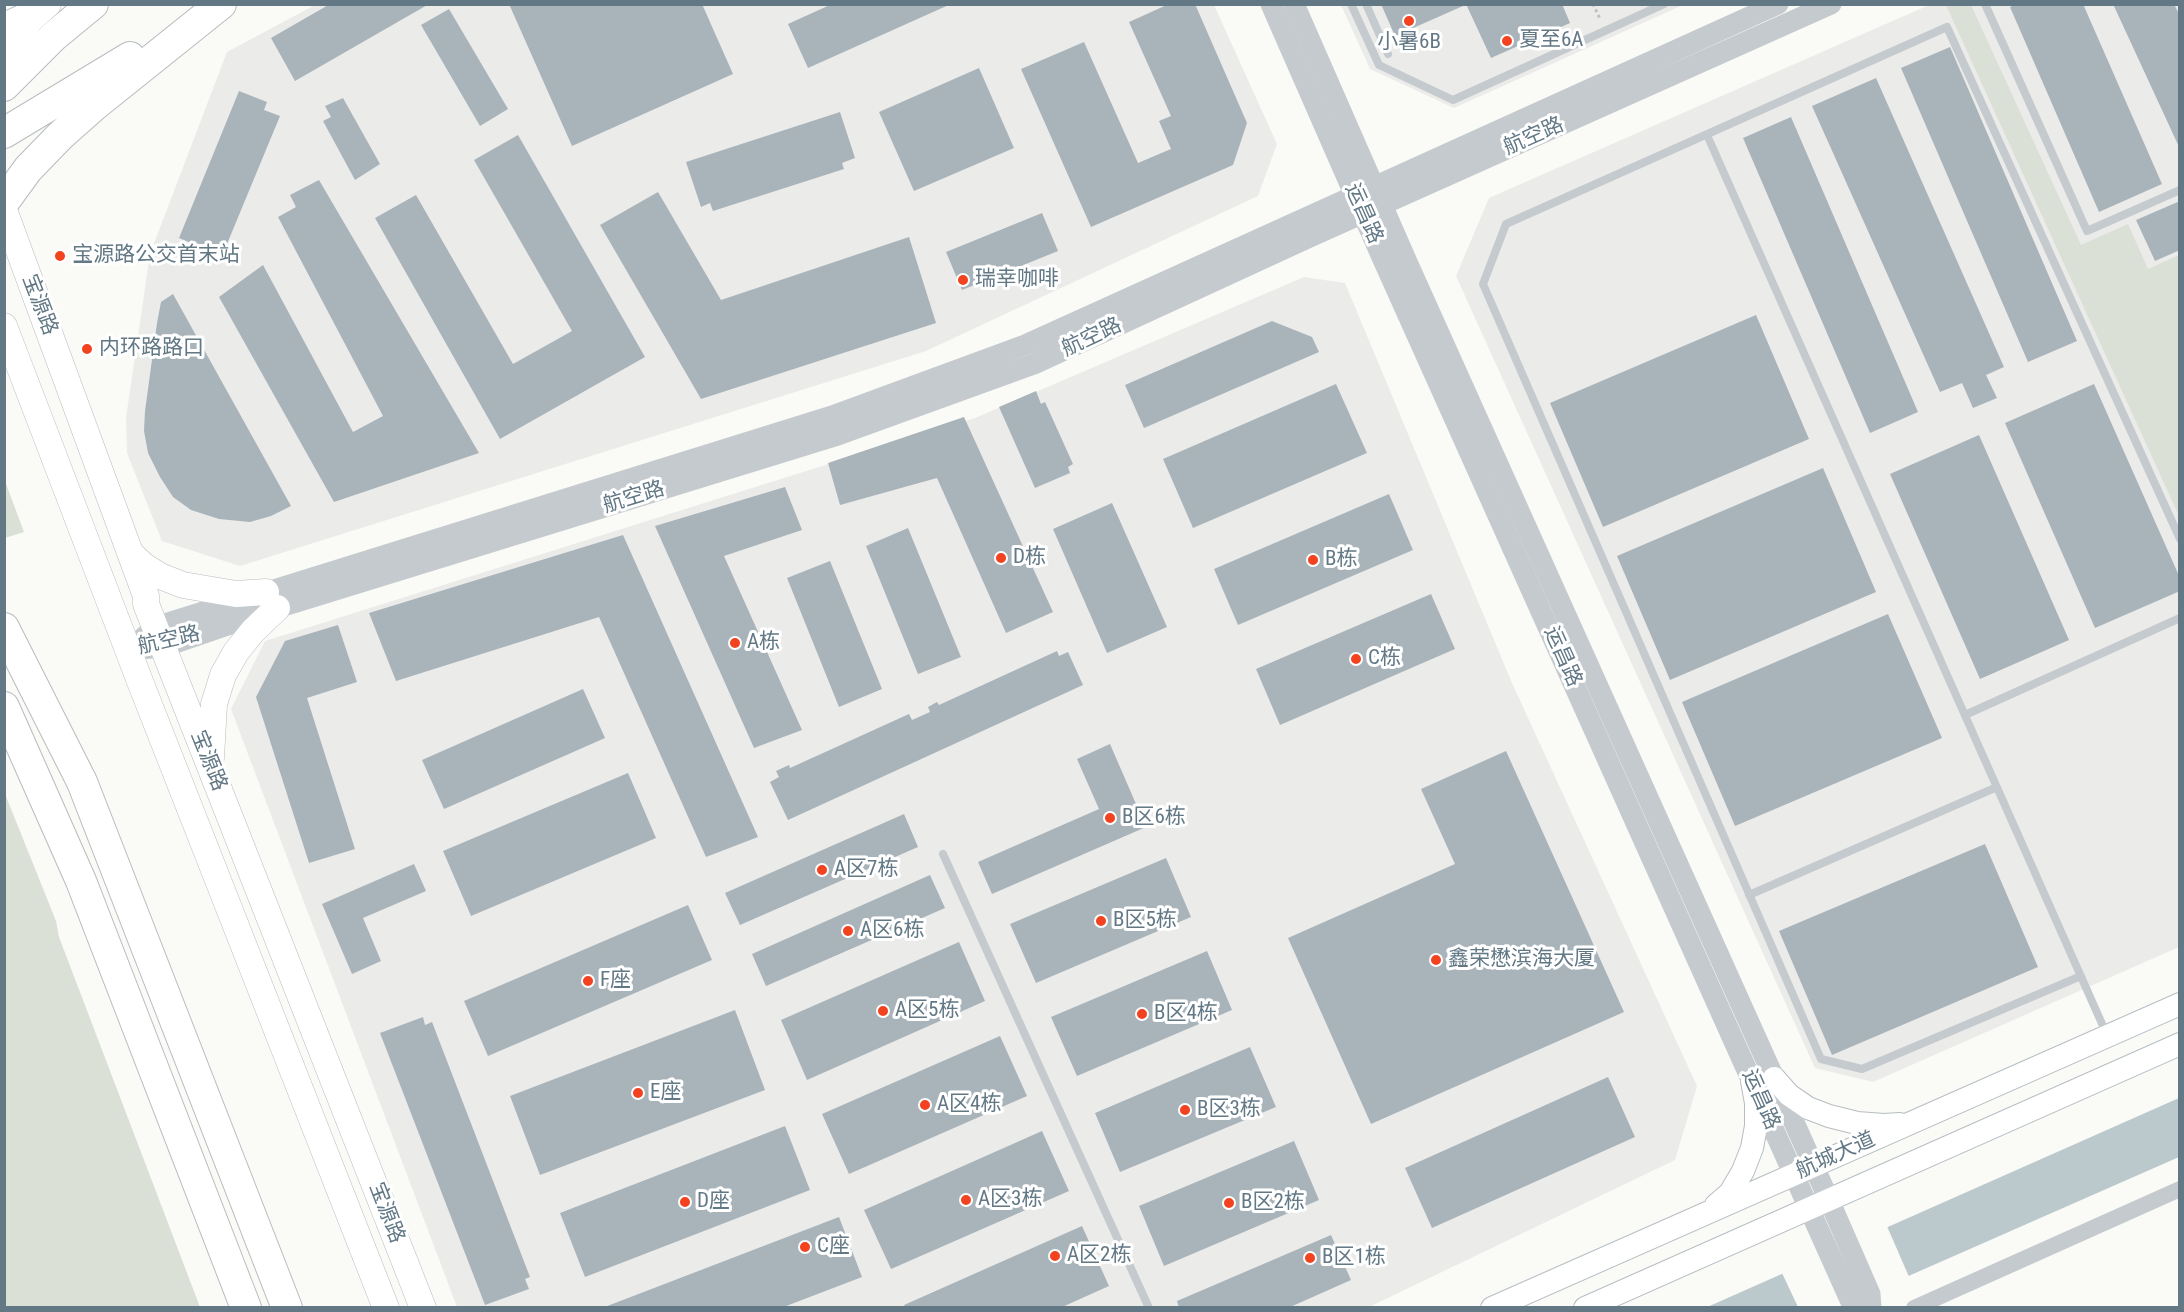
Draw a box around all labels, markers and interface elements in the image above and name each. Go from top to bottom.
marker: 小暑6B [1402,14,1416,28]
place label: 夏至6A [1519,28,1583,54]
place label: 小暑6B [1377,30,1441,56]
marker: 夏至6A [1500,34,1514,48]
street label: 航空路 [1500,113,1568,161]
street label: 运昌路 [1339,180,1387,248]
place label: 宝源路公交首末站 [72,243,240,269]
marker: 宝源路公交首末站 [53,249,67,263]
place label: 瑞幸咖啡 [975,267,1059,293]
street label: 宝源路 [16,271,62,339]
marker: 瑞幸咖啡 [956,273,970,287]
street label: 航空路 [1058,313,1126,363]
place label: 内环路路口 [99,336,204,362]
marker: 内环路路口 [80,342,94,356]
street label: 航空路 [600,477,668,519]
place label: D栋 [1013,545,1046,571]
place label: B栋 [1325,547,1357,573]
marker: D栋 [994,551,1008,565]
marker: B栋 [1306,553,1320,567]
street label: 航空路 [135,622,203,660]
street label: 运昌路 [1538,623,1586,691]
place label: A栋 [747,630,780,656]
marker: A栋 [728,636,742,650]
place label: C栋 [1368,646,1401,672]
marker: C栋 [1349,652,1363,666]
street label: 宝源路 [185,727,231,795]
place label: B区6栋 [1122,805,1186,831]
marker: B区6栋 [1103,811,1117,825]
place label: A区7栋 [834,857,898,883]
marker: A区7栋 [815,863,829,877]
place label: B区5栋 [1113,908,1177,934]
marker: B区5栋 [1094,914,1108,928]
place label: A区6栋 [860,918,924,944]
marker: A区6栋 [841,924,855,938]
place label: 鑫荣懋滨海大厦 [1448,947,1595,973]
marker: 鑫荣懋滨海大厦 [1429,953,1443,967]
place label: F座 [600,968,631,994]
marker: F座 [581,974,595,988]
place label: A区5栋 [895,998,959,1024]
place label: B区4栋 [1154,1001,1218,1027]
marker: A区5栋 [876,1004,890,1018]
marker: B区4栋 [1135,1007,1149,1021]
street label: 运昌路 [1736,1066,1784,1134]
place label: E座 [650,1080,681,1106]
marker: E座 [631,1086,645,1100]
place label: A区4栋 [937,1092,1001,1118]
place label: B区3栋 [1197,1097,1261,1123]
marker: A区4栋 [918,1098,932,1112]
marker: B区3栋 [1178,1103,1192,1117]
street label: 航城大道 [1793,1127,1879,1185]
street label: 宝源路 [363,1179,409,1247]
place label: A区3栋 [978,1187,1042,1213]
place label: D座 [697,1189,730,1215]
place label: B区2栋 [1241,1190,1305,1216]
marker: A区3栋 [959,1193,973,1207]
marker: D座 [678,1195,692,1209]
marker: B区2栋 [1222,1196,1236,1210]
place label: C座 [817,1234,850,1260]
marker: C座 [798,1240,812,1254]
place label: A区2栋 [1067,1243,1131,1269]
place label: B区1栋 [1322,1245,1386,1271]
marker: A区2栋 [1048,1249,1062,1263]
marker: B区1栋 [1303,1251,1317,1265]

